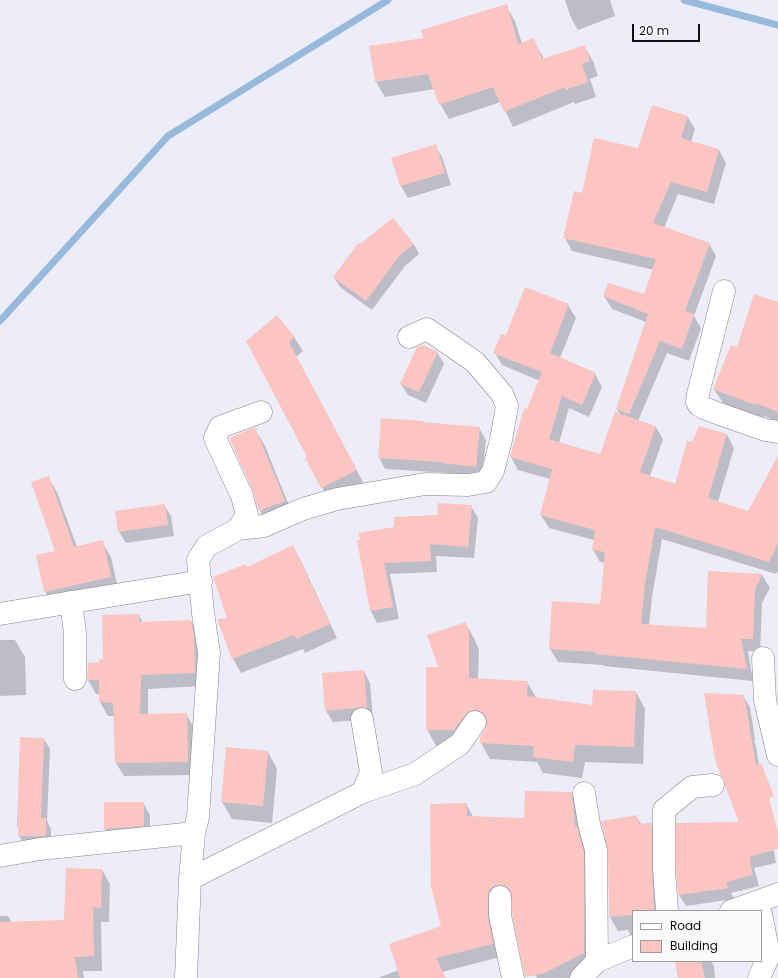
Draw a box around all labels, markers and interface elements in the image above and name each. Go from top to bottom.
scale bar [634,16,702,42]
text: 20 m [639,22,669,39]
legend [632,910,762,962]
text: Road [670,917,701,934]
text: Building [670,937,718,954]

